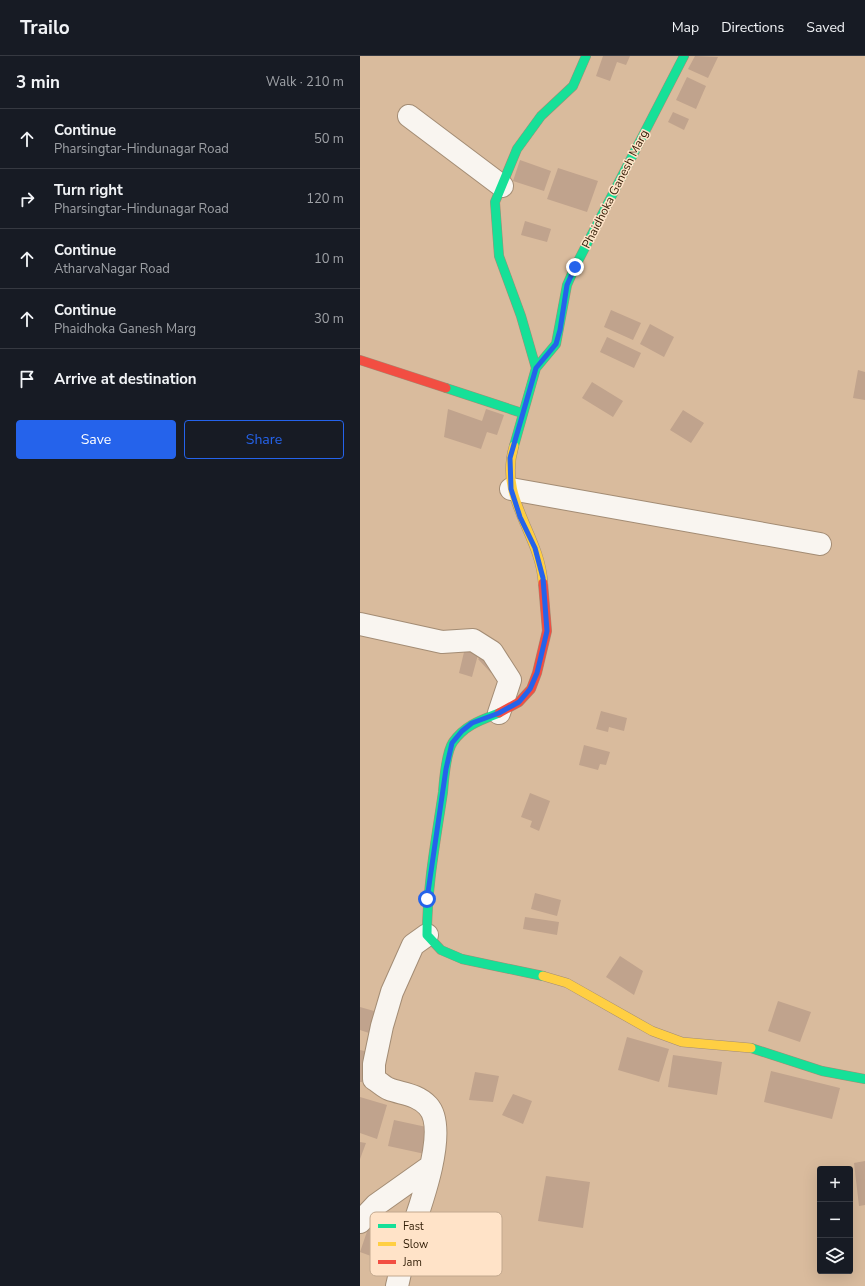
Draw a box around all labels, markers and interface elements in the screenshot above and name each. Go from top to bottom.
text: Trailo [20,15,70,41]
text: Map [672,18,699,37]
text: Directions [721,18,784,37]
text: Saved [806,18,845,37]
text: 3 min [16,71,60,94]
text: Walk · 210 m [266,73,344,91]
text: Continue [54,120,116,140]
street label: Phaidhoka Ganesh Marg [578,127,652,251]
icon: ahead [16,128,38,150]
text: 50 m [314,130,344,148]
text: Pharsingtar-Hindunagar Road [54,140,229,158]
text: Turn right [54,180,123,200]
icon: right [16,188,38,210]
text: 120 m [306,190,344,208]
text: Pharsingtar-Hindunagar Road [54,200,229,218]
text: Continue [54,240,116,260]
icon: ahead [16,248,38,270]
text: 10 m [314,250,344,268]
route end [566,258,584,276]
text: AtharvaNagar Road [54,260,170,278]
text: Continue [54,300,116,320]
icon: ahead [16,308,38,330]
text: 30 m [314,310,344,328]
text: Phaidhoka Ganesh Marg [54,320,196,338]
icon: arrive [16,368,38,390]
text: Arrive at destination [54,369,197,389]
button: Save [16,420,176,459]
button: Share [184,420,344,459]
route start [418,890,436,908]
map controls [817,1166,853,1274]
button: + [817,1166,853,1202]
button: − [817,1202,853,1238]
legend [370,1212,502,1276]
text: Fast [403,1219,424,1234]
text: Slow [403,1237,428,1252]
button: layers [817,1238,853,1274]
text: Jam [402,1255,422,1270]

